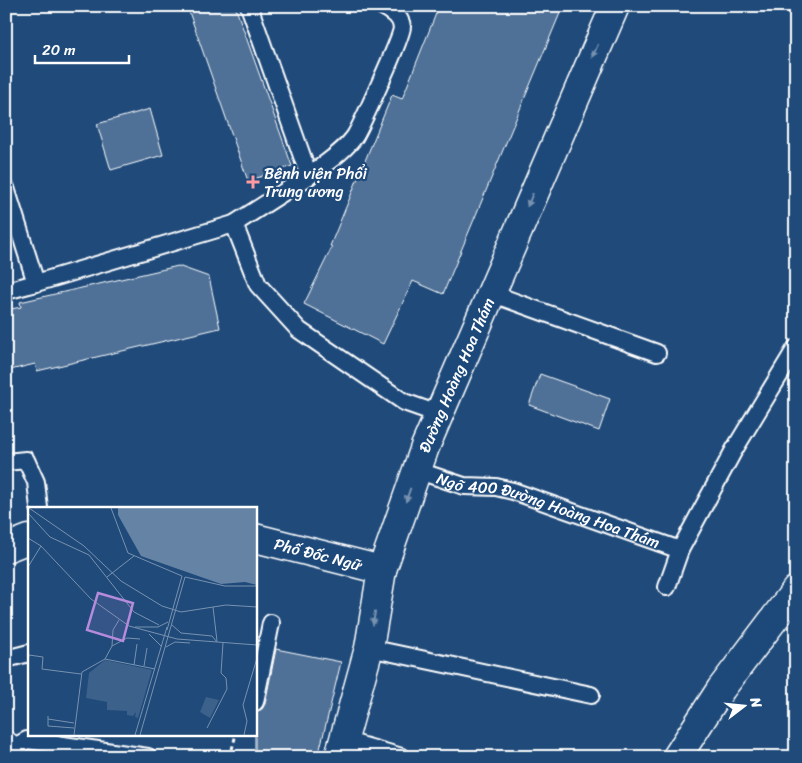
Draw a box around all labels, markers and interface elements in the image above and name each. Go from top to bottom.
scale bar [35,32,129,64]
text: 20 m [42,37,76,63]
one-way arrow [591,44,599,58]
place label: Bệnh viện Phổi Trung ương [264,159,368,206]
marker: Bệnh viện Phổi Trung ương [246,175,260,189]
one-way arrow [526,193,534,207]
street label: Đường Hoàng Hoa Thám [410,293,503,457]
street label: Ngõ 400 Đường Hoàng Hoa Thám [433,464,664,557]
one-way arrow [403,488,411,503]
inset map [28,507,256,736]
street label: Phố Đốc Ngữ [271,529,366,580]
one-way arrow [370,611,378,627]
north arrow [720,680,770,730]
text: N [742,693,769,711]

